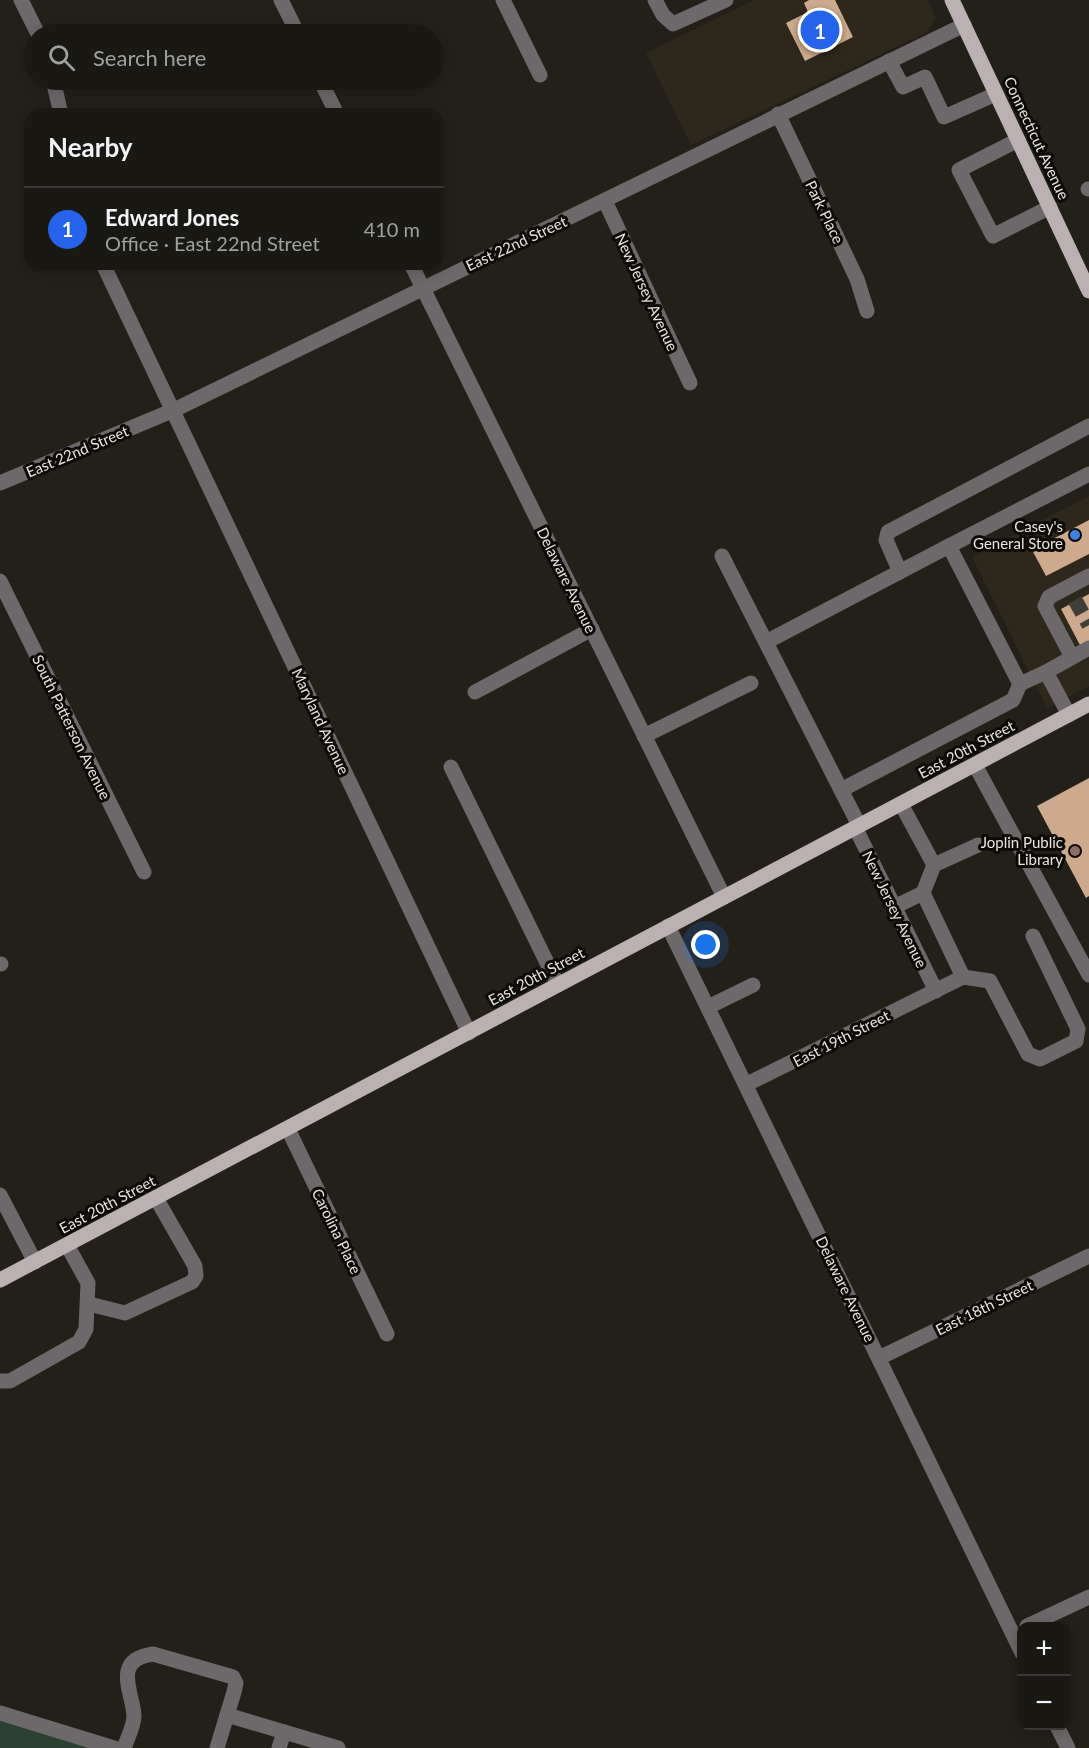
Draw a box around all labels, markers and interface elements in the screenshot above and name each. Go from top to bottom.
pin: 1 [800,8,840,52]
search box [24,24,444,90]
icon: search [45,41,78,74]
text: Search here [93,44,206,71]
street label: Connecticut Avenue [1001,74,1073,202]
text: Nearby [48,131,133,163]
street label: Park Place [802,177,848,247]
text: Edward Jones [105,204,239,231]
street label: East 22nd Street [463,211,570,274]
text: 1 [62,217,73,241]
text: 410 m [364,217,420,241]
street label: New Jersey Avenue [612,230,682,354]
text: Office · East 22nd Street [105,231,320,255]
street label: East 22nd Street [23,421,131,481]
place label: Casey's General Store [973,517,1063,552]
street label: Delaware Avenue [534,524,600,636]
marker: Casey's General Store [1068,528,1082,542]
street label: South Patterson Avenue [29,652,115,802]
street label: Maryland Avenue [289,665,354,777]
street label: East 20th Street [915,716,1018,782]
place label: Joplin Public Library [981,833,1063,868]
marker: Joplin Public Library [1068,844,1082,858]
street label: New Jersey Avenue [859,848,931,971]
your location [691,930,720,959]
street label: East 20th Street [485,943,588,1009]
street label: East 19th Street [790,1006,893,1070]
street label: East 20th Street [56,1171,159,1237]
street label: Carolina Place [309,1185,365,1277]
street label: Delaware Avenue [813,1233,879,1345]
street label: East 18th Street [932,1275,1036,1338]
map controls [1017,1622,1071,1730]
button: + [1017,1622,1071,1676]
button: − [1017,1676,1071,1730]

